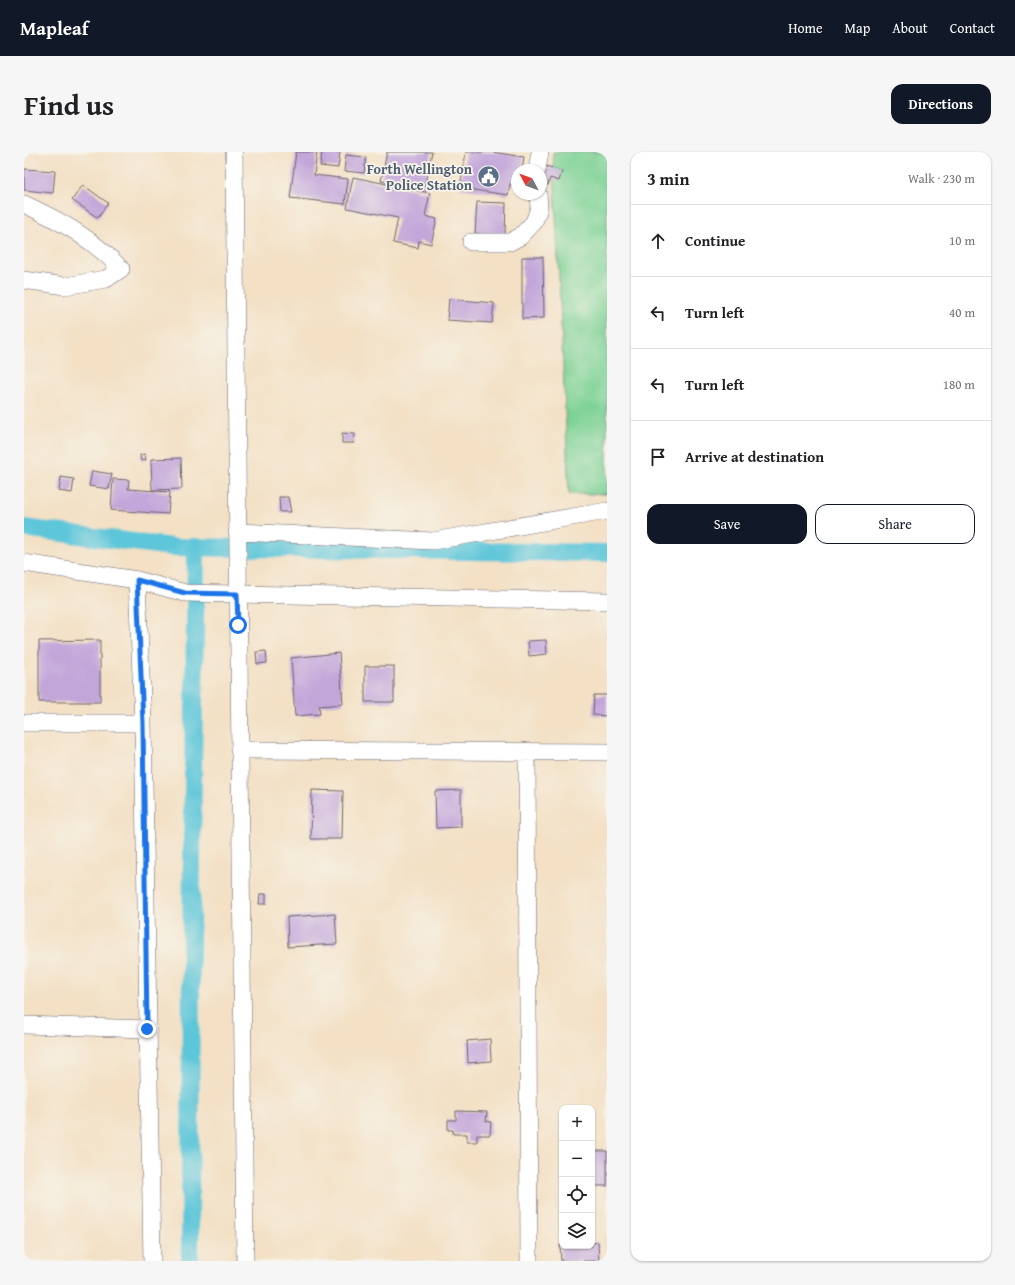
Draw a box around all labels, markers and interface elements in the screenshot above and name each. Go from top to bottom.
text: Mapleaf [20,14,89,42]
text: Home [788,18,823,38]
text: Map [845,18,870,38]
text: About [892,18,928,38]
text: Contact [950,18,995,38]
text: Find us [24,84,114,125]
button: Directions [891,84,991,124]
place label: Forth Wellington Police Station [367,159,473,195]
public building icon: Forth Wellington Police Station [475,164,501,190]
north arrow [511,164,547,200]
text: 3 min [647,166,689,191]
text: Walk · 230 m [908,169,975,188]
icon: ahead [647,230,669,252]
text: Continue [685,230,746,251]
text: 10 m [949,231,975,250]
icon: left [647,302,669,324]
text: Turn left [685,302,744,323]
text: 40 m [949,303,975,322]
icon: left [647,374,669,396]
text: Turn left [685,374,744,395]
text: 180 m [943,375,975,394]
icon: arrive [647,446,669,468]
text: Arrive at destination [685,446,824,467]
button: Save [647,504,807,544]
button: Share [815,504,975,544]
route start [229,616,247,634]
route end [138,1020,156,1038]
map controls [559,1105,595,1249]
button: + [559,1105,595,1141]
button: − [559,1141,595,1177]
button: locate [559,1177,595,1213]
button: layers [559,1213,595,1249]

